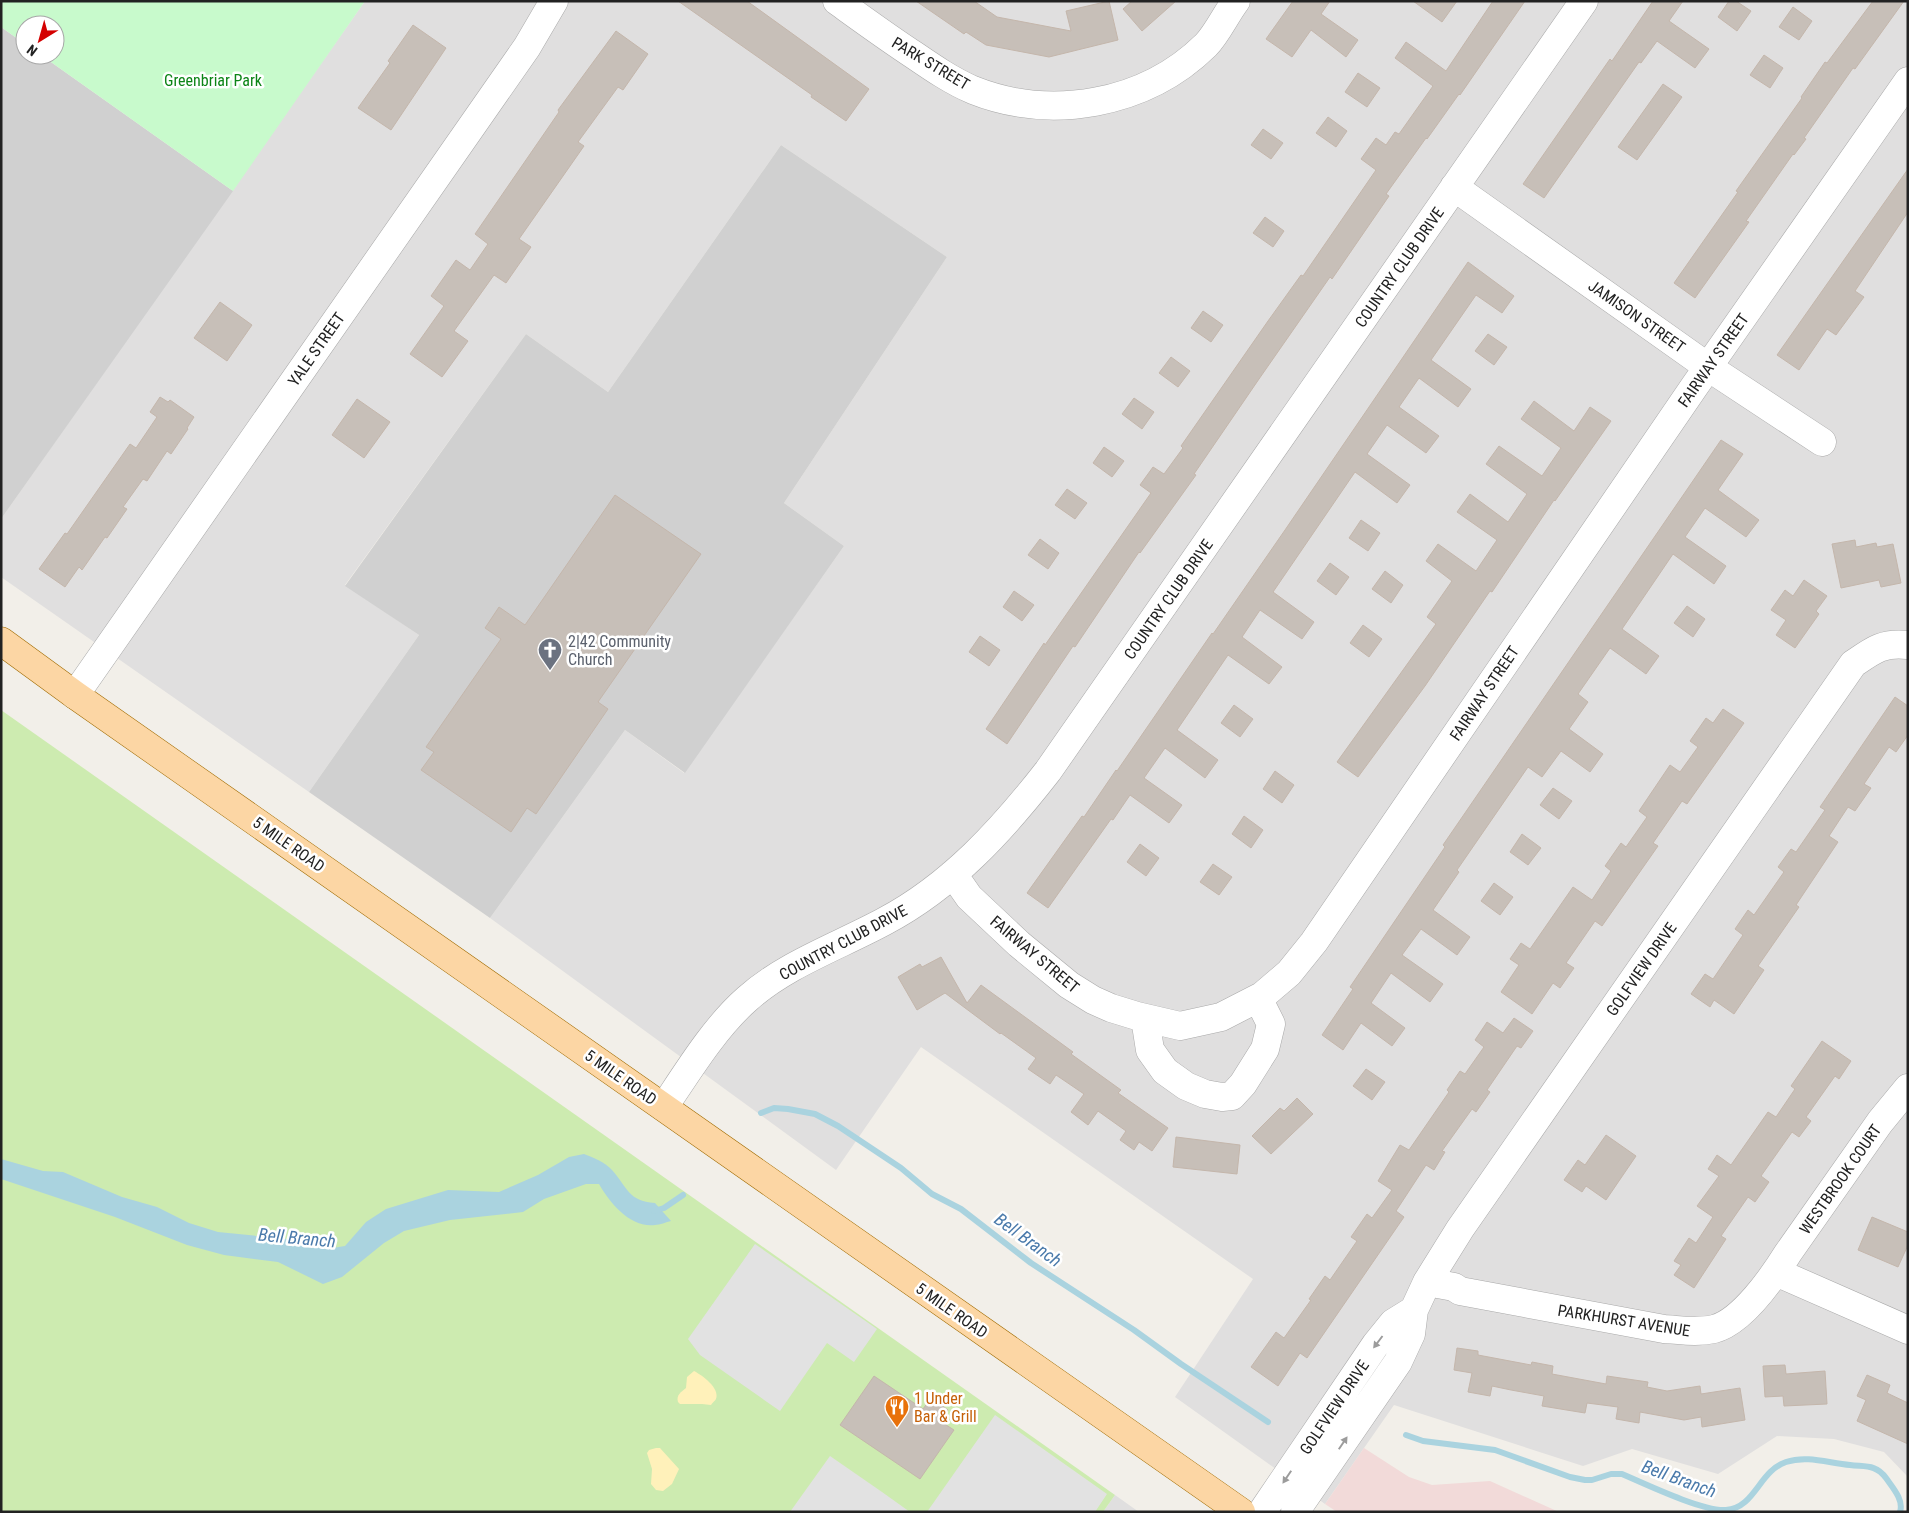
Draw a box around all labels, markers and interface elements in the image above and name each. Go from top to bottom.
north arrow [15,15,65,65]
street label: PARK STREET [888,33,973,94]
text: N [24,41,40,59]
park label: Greenbriar Park [164,71,263,90]
street label: COUNTRY CLUB DRIVE [1351,204,1448,331]
street label: JAMISON STREET [1585,276,1689,357]
street label: YALE STREET [284,309,349,390]
street label: FAIRWAY STREET [1674,310,1753,411]
street label: COUNTRY CLUB DRIVE [1120,536,1217,663]
place label: 2|42 Community Church [568,632,671,669]
church icon: 2|42 Community Church [537,637,563,671]
street label: FAIRWAY STREET [1446,642,1523,744]
street label: 5 MILE ROAD [249,813,328,876]
street label: COUNTRY CLUB DRIVE [776,901,910,984]
street label: FAIRWAY STREET [986,912,1083,997]
street label: GOLFVIEW DRIVE [1602,919,1681,1020]
street label: 5 MILE ROAD [581,1046,660,1109]
street label: WESTBROOK COURT [1795,1121,1885,1238]
water label: Bell Branch [991,1208,1066,1271]
water label: Bell Branch [257,1224,337,1251]
street label: 5 MILE ROAD [912,1279,991,1342]
street label: PARKHURST AVENUE [1556,1301,1692,1340]
one-way arrow [1372,1335,1383,1348]
street label: GOLFVIEW DRIVE [1296,1356,1373,1458]
place label: 1 Under Bar & Grill [914,1389,977,1426]
restaurant icon: 1 Under Bar & Grill [884,1394,910,1428]
one-way arrow [1338,1436,1348,1450]
water label: Bell Branch [1639,1455,1719,1502]
one-way arrow [1282,1470,1292,1483]

